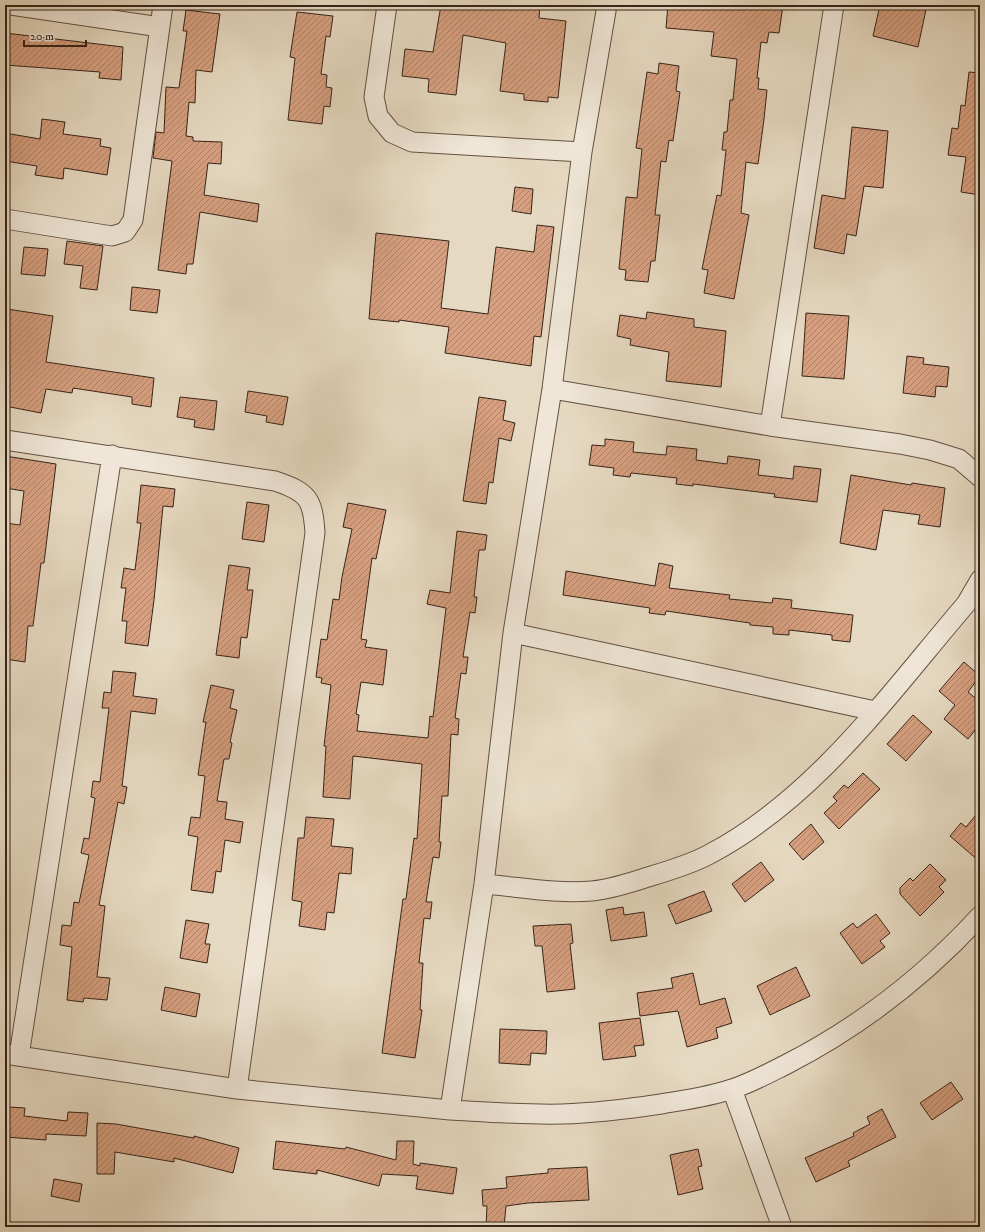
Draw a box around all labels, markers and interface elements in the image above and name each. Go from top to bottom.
scale bar [24,22,86,48]
text: 20 m [30,29,54,44]

